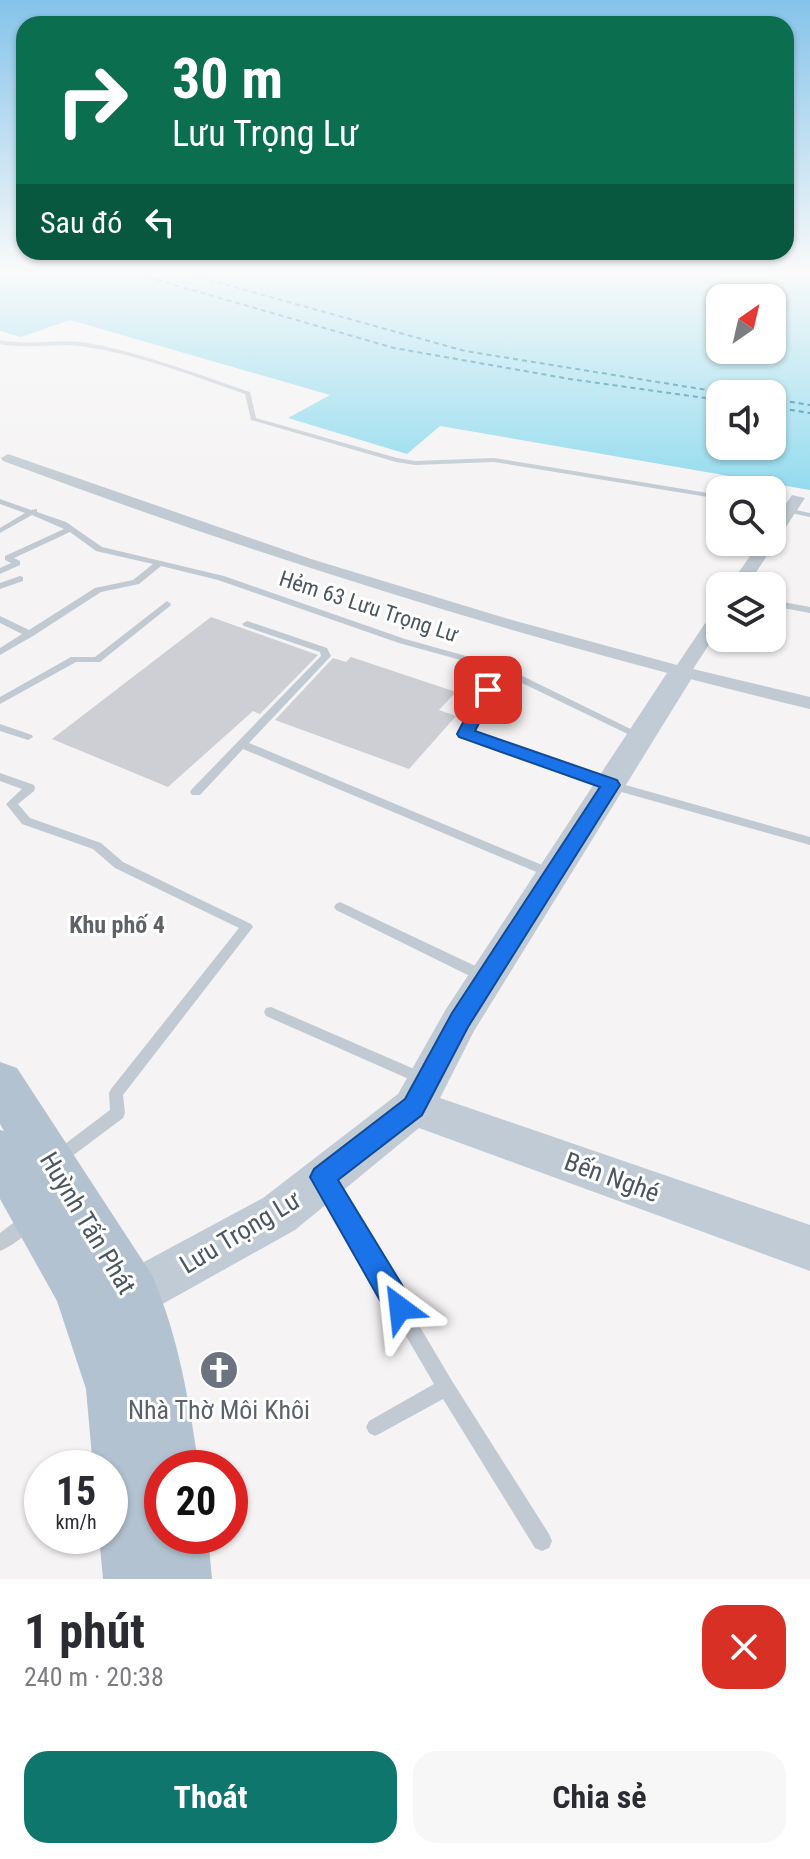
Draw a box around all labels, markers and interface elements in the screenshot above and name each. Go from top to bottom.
text: 30 m [172,46,283,112]
icon: right [40,48,144,152]
text: Lưu Trọng Lư [172,113,359,155]
icon: left [138,200,182,244]
text: Sau đó [40,205,122,240]
north arrow [706,284,786,364]
map controls [706,284,786,652]
button: sound [706,380,786,460]
button: search [706,476,786,556]
street label: Hẻm 63 Lưu Trọng Lư [276,566,462,647]
button: layers [706,572,786,652]
pin [454,656,522,724]
icon: arrive [466,668,510,712]
district label: Khu phố 4 [69,911,165,939]
street label: Bến Nghé [561,1146,663,1208]
street label: Huỳnh Tấn Phát [34,1147,142,1299]
street label: Lưu Trọng Lư [174,1184,306,1280]
position arrow [358,1266,442,1350]
church icon: Nhà Thờ Môi Khôi [198,1349,240,1391]
place label: Nhà Thờ Môi Khôi [128,1395,310,1425]
speed limit sign: 20 [144,1450,248,1554]
text: 15 [56,1468,96,1515]
text: km/h [55,1510,97,1534]
text: 1 phút [24,1603,145,1660]
button: close [702,1605,786,1689]
text: 240 m · 20:38 [24,1662,164,1692]
button: Thoát [24,1751,397,1843]
button: Chia sẻ [413,1751,786,1843]

